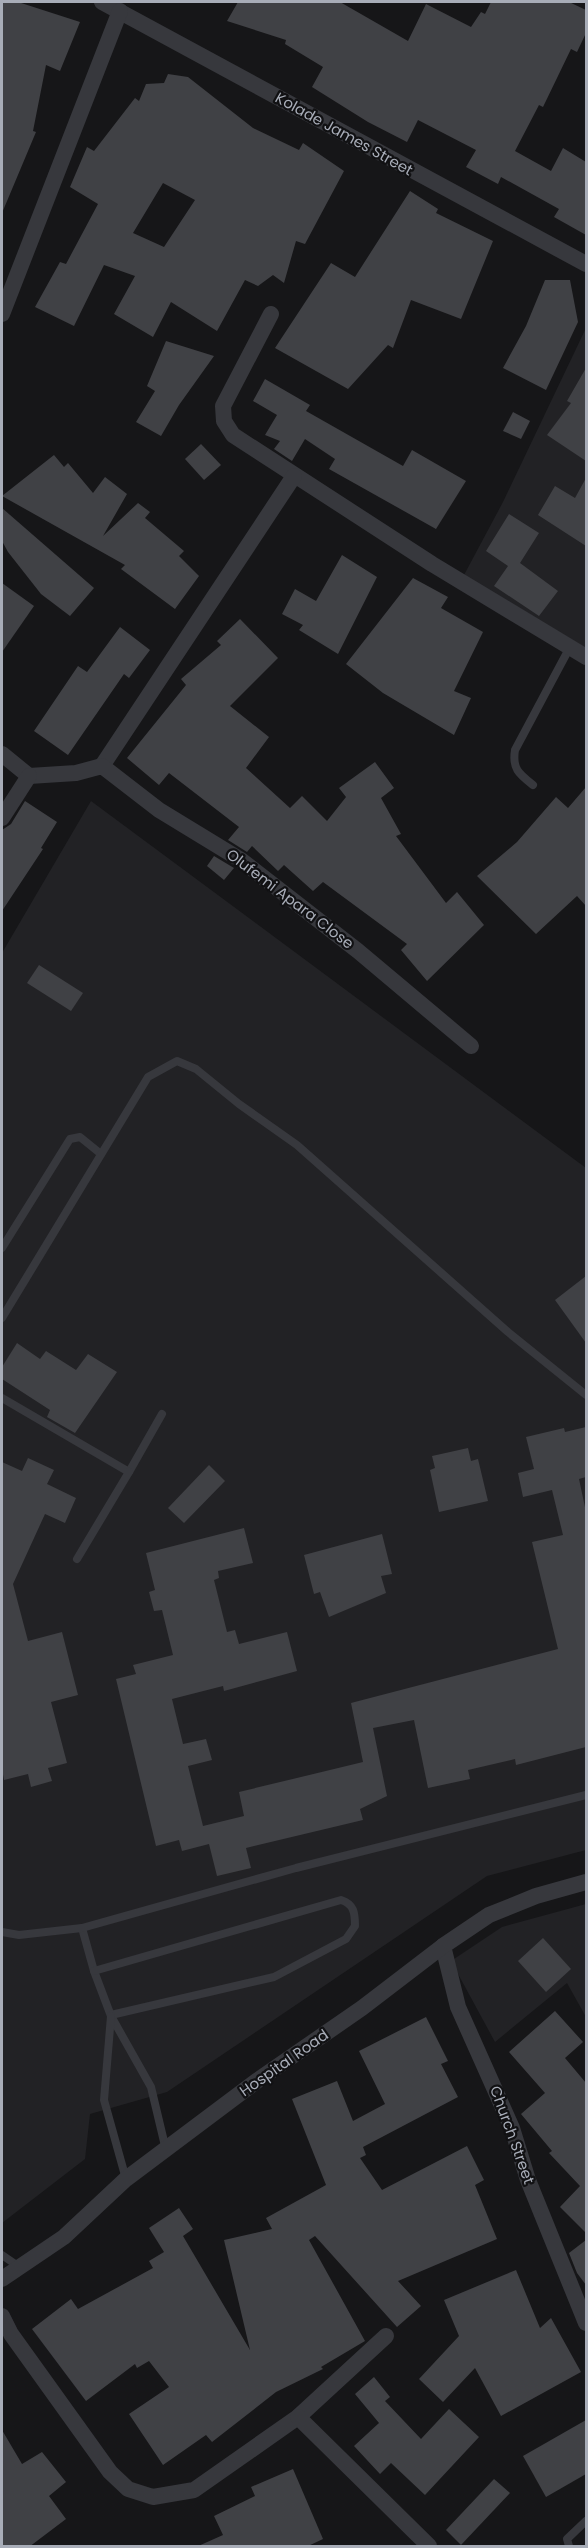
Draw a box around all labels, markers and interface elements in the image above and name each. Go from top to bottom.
street label: Kolade James Street [272,87,417,180]
street label: Olufemi Apara Close [222,844,358,954]
street label: Hospital Road [235,2024,332,2101]
street label: Church Street [485,2083,540,2187]

